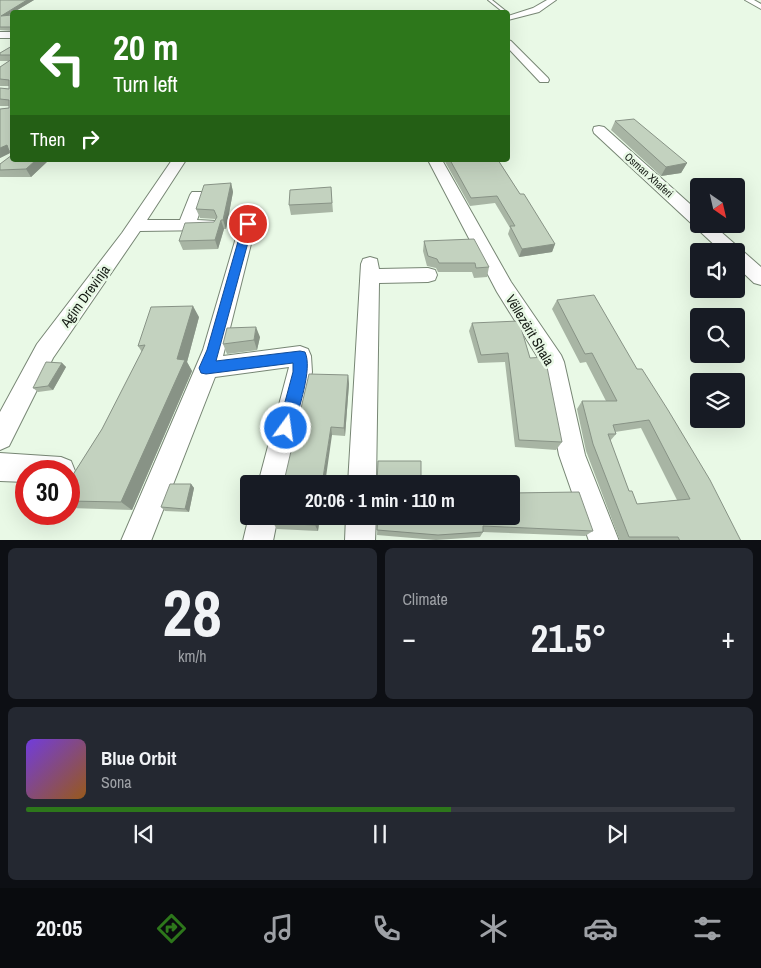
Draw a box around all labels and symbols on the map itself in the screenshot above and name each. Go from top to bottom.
street label: Osman Xhaferi [622,149,676,201]
north arrow [690,178,745,232]
pin [227,203,269,245]
street label: Agim Drevinja [56,261,114,332]
street label: Vëllezërit Shala [502,291,559,369]
position arrow [259,401,311,453]
speed limit sign: 30 [15,460,80,525]

